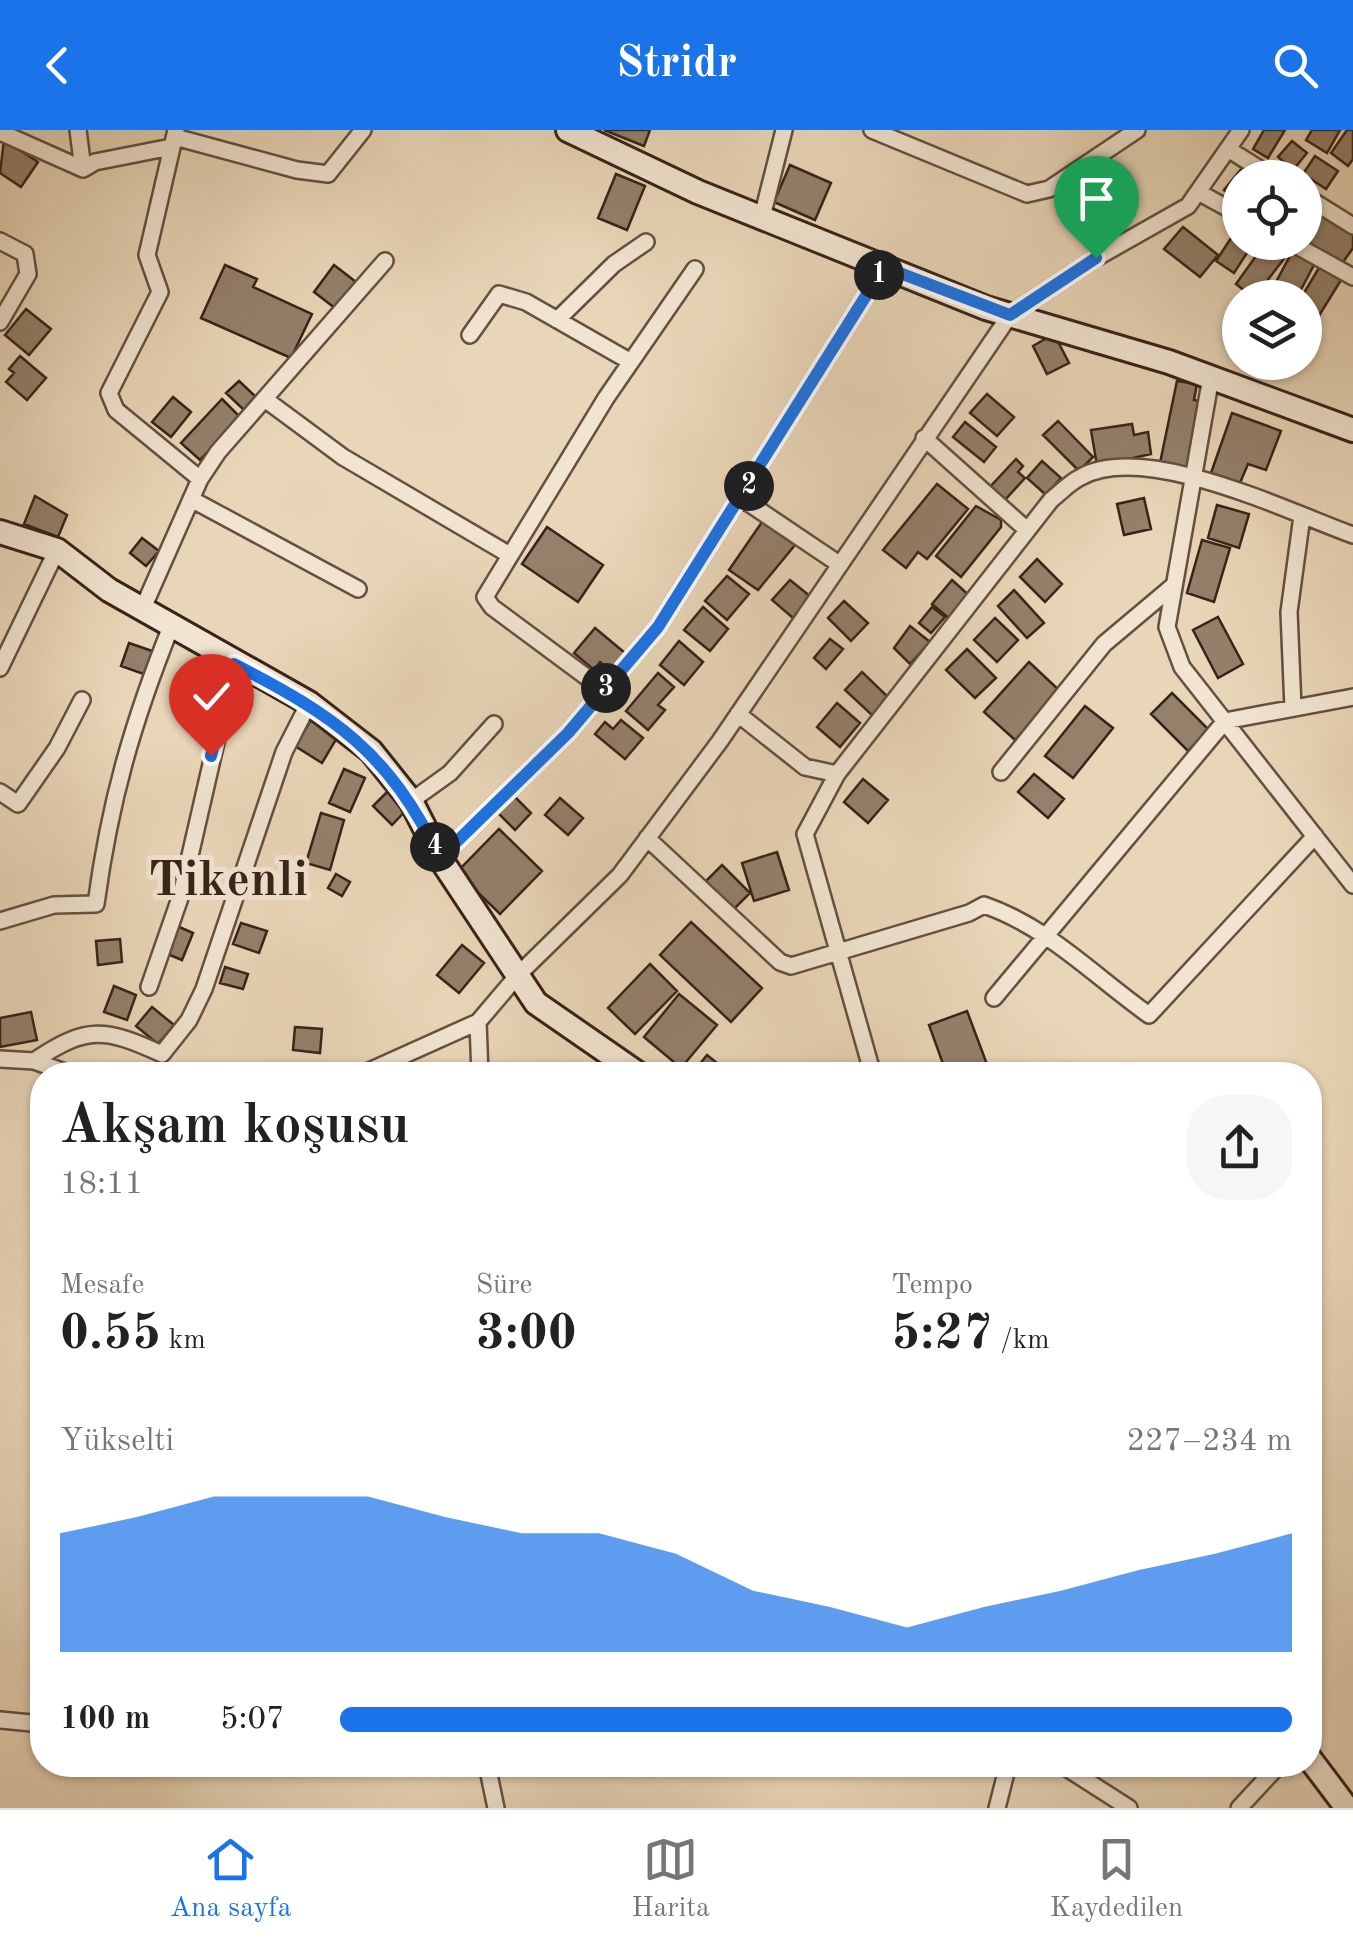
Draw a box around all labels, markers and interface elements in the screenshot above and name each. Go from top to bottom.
icon: back [30,38,85,93]
icon: search [1268,38,1323,93]
text: Stridr [616,42,737,87]
pin [1054,156,1139,259]
map controls [1222,160,1322,380]
button: locate [1222,160,1322,260]
icon: arrive [1069,171,1124,226]
pin: 1 [854,250,904,300]
text: 1 [871,261,887,289]
button: layers [1222,280,1322,380]
pin: 2 [724,461,774,511]
text: 2 [741,472,757,500]
pin [169,654,254,757]
pin: 3 [581,663,631,713]
icon: check [184,669,239,724]
text: 3 [598,674,614,702]
pin: 4 [410,822,460,872]
text: 4 [427,833,443,861]
district label: Tikenli [148,857,308,907]
button: share [1187,1095,1292,1200]
text: Akşam koşusu [60,1100,410,1155]
text: 18:11 [60,1169,143,1201]
text: Mesafe [60,1272,144,1300]
text: Süre [476,1272,532,1300]
text: Tempo [891,1272,973,1300]
text: 0.55 [60,1310,161,1360]
text: 3:00 [476,1310,577,1360]
text: 5:27 [891,1310,992,1360]
text: km [161,1327,206,1355]
text: /km [992,1327,1050,1355]
text: Yükselti [60,1426,174,1458]
text: 227–234 m [1126,1426,1292,1458]
text: 100 m [60,1704,150,1736]
text: 5:07 [220,1704,285,1736]
tab: Ana sayfa [170,1832,292,1927]
tab: Harita [631,1832,710,1927]
tab: Kaydedilen [1050,1832,1183,1927]

